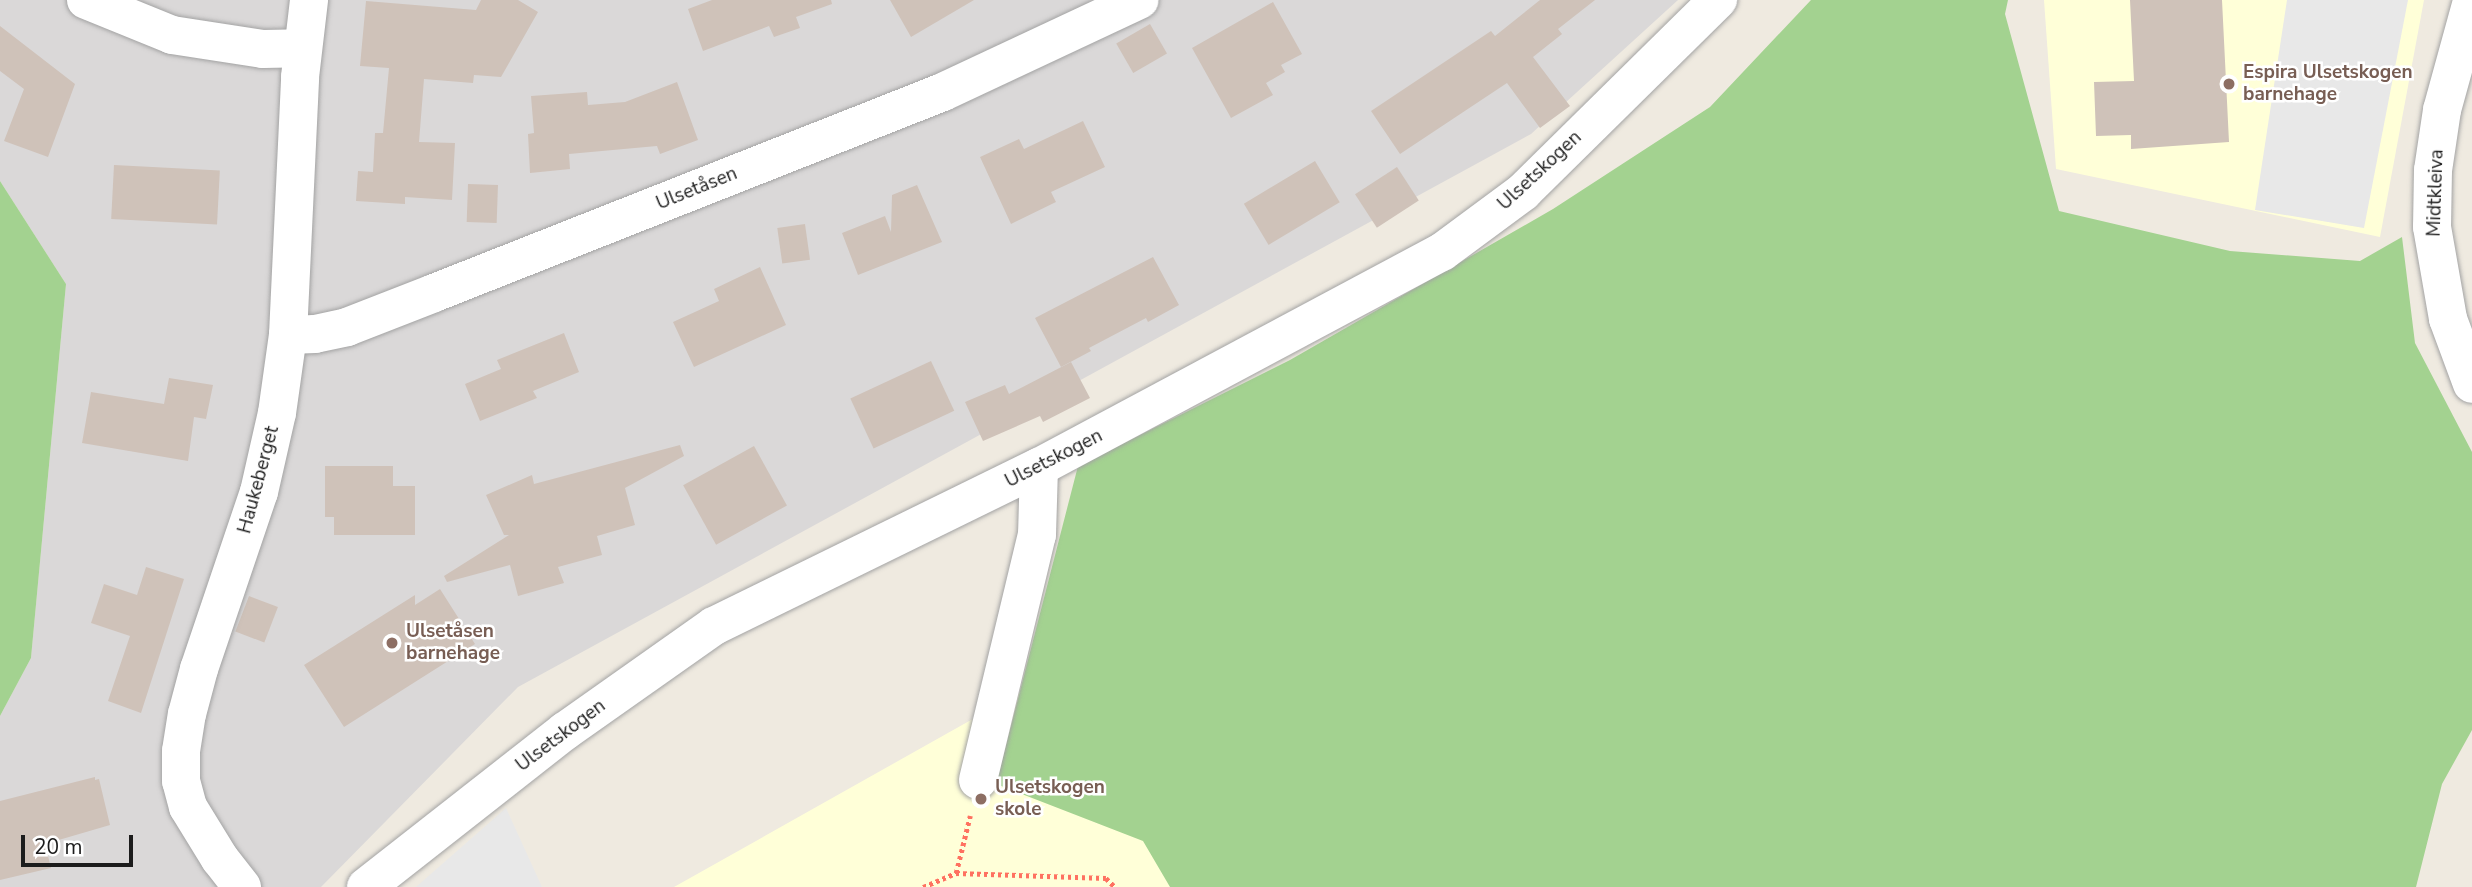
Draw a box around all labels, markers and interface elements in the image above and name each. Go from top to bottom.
place label: Espira Ulsetskogen barnehage [2243,62,2413,106]
marker: Espira Ulsetskogen barnehage [2221,76,2237,92]
street label: Ulsetskogen [1493,126,1587,216]
street label: Midtkleiva [2423,149,2449,237]
street label: Ulsetåsen [653,162,741,216]
street label: Haukeberget [234,424,284,536]
street label: Ulsetskogen [1001,425,1107,493]
place label: Ulsetåsen barnehage [406,621,500,665]
marker: Ulsetåsen barnehage [384,635,400,651]
street label: Ulsetskogen [512,695,610,777]
place label: Ulsetskogen skole [995,777,1105,821]
marker: Ulsetskogen skole [973,791,989,807]
scale bar [24,820,136,864]
text: 20 m [34,833,83,861]

